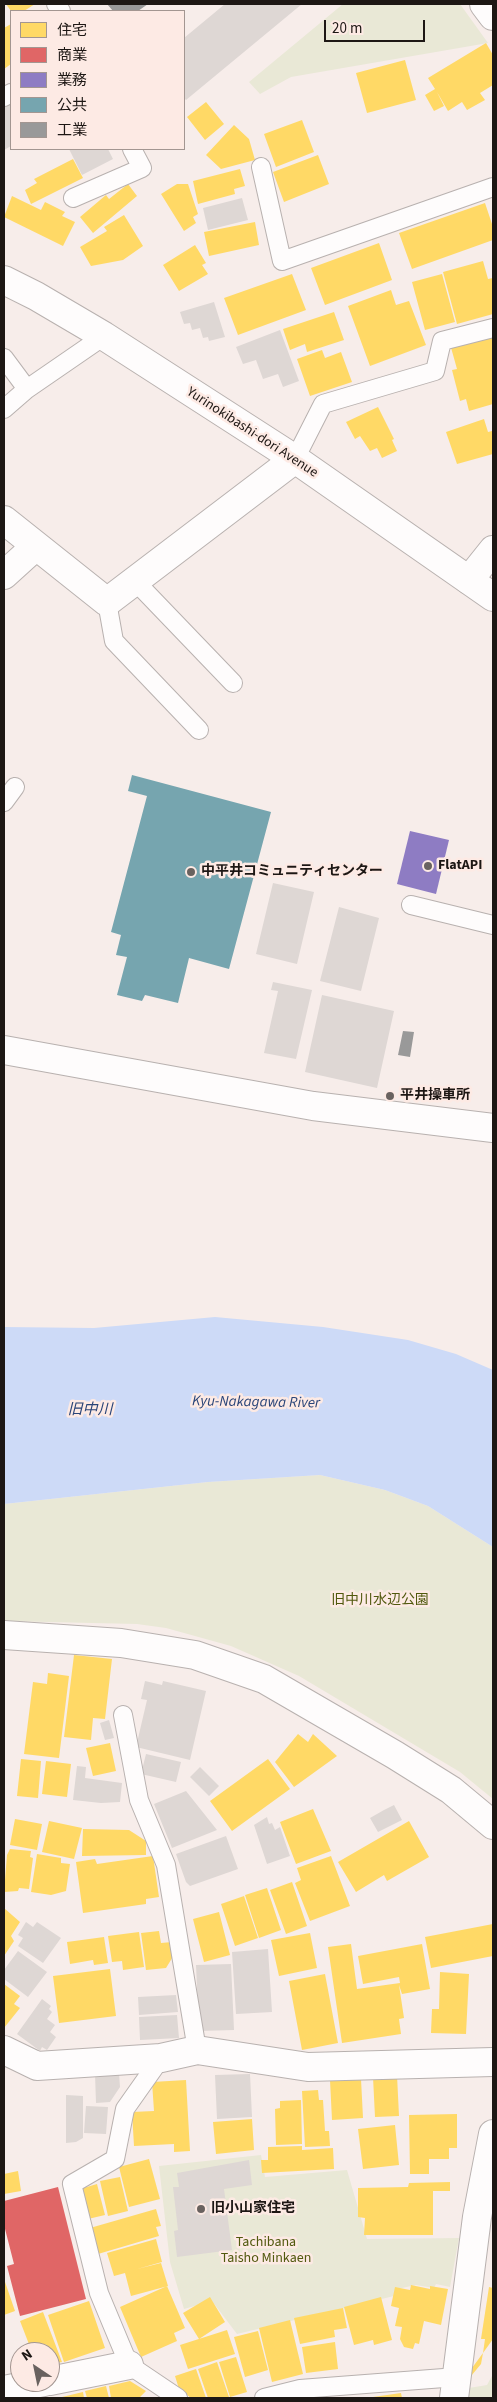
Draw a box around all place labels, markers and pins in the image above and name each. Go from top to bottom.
place label: FlatAPI [438,858,482,874]
marker: FlatAPI [422,860,434,872]
place label: 中平井コミュニティセンター [201,864,383,880]
marker: 中平井コミュニティセンター [185,866,197,878]
place label: 平井操車所 [400,1088,470,1104]
marker: 平井操車所 [384,1090,396,1102]
place label: 旧小山家住宅 [211,2201,295,2217]
marker: 旧小山家住宅 [195,2203,207,2215]

